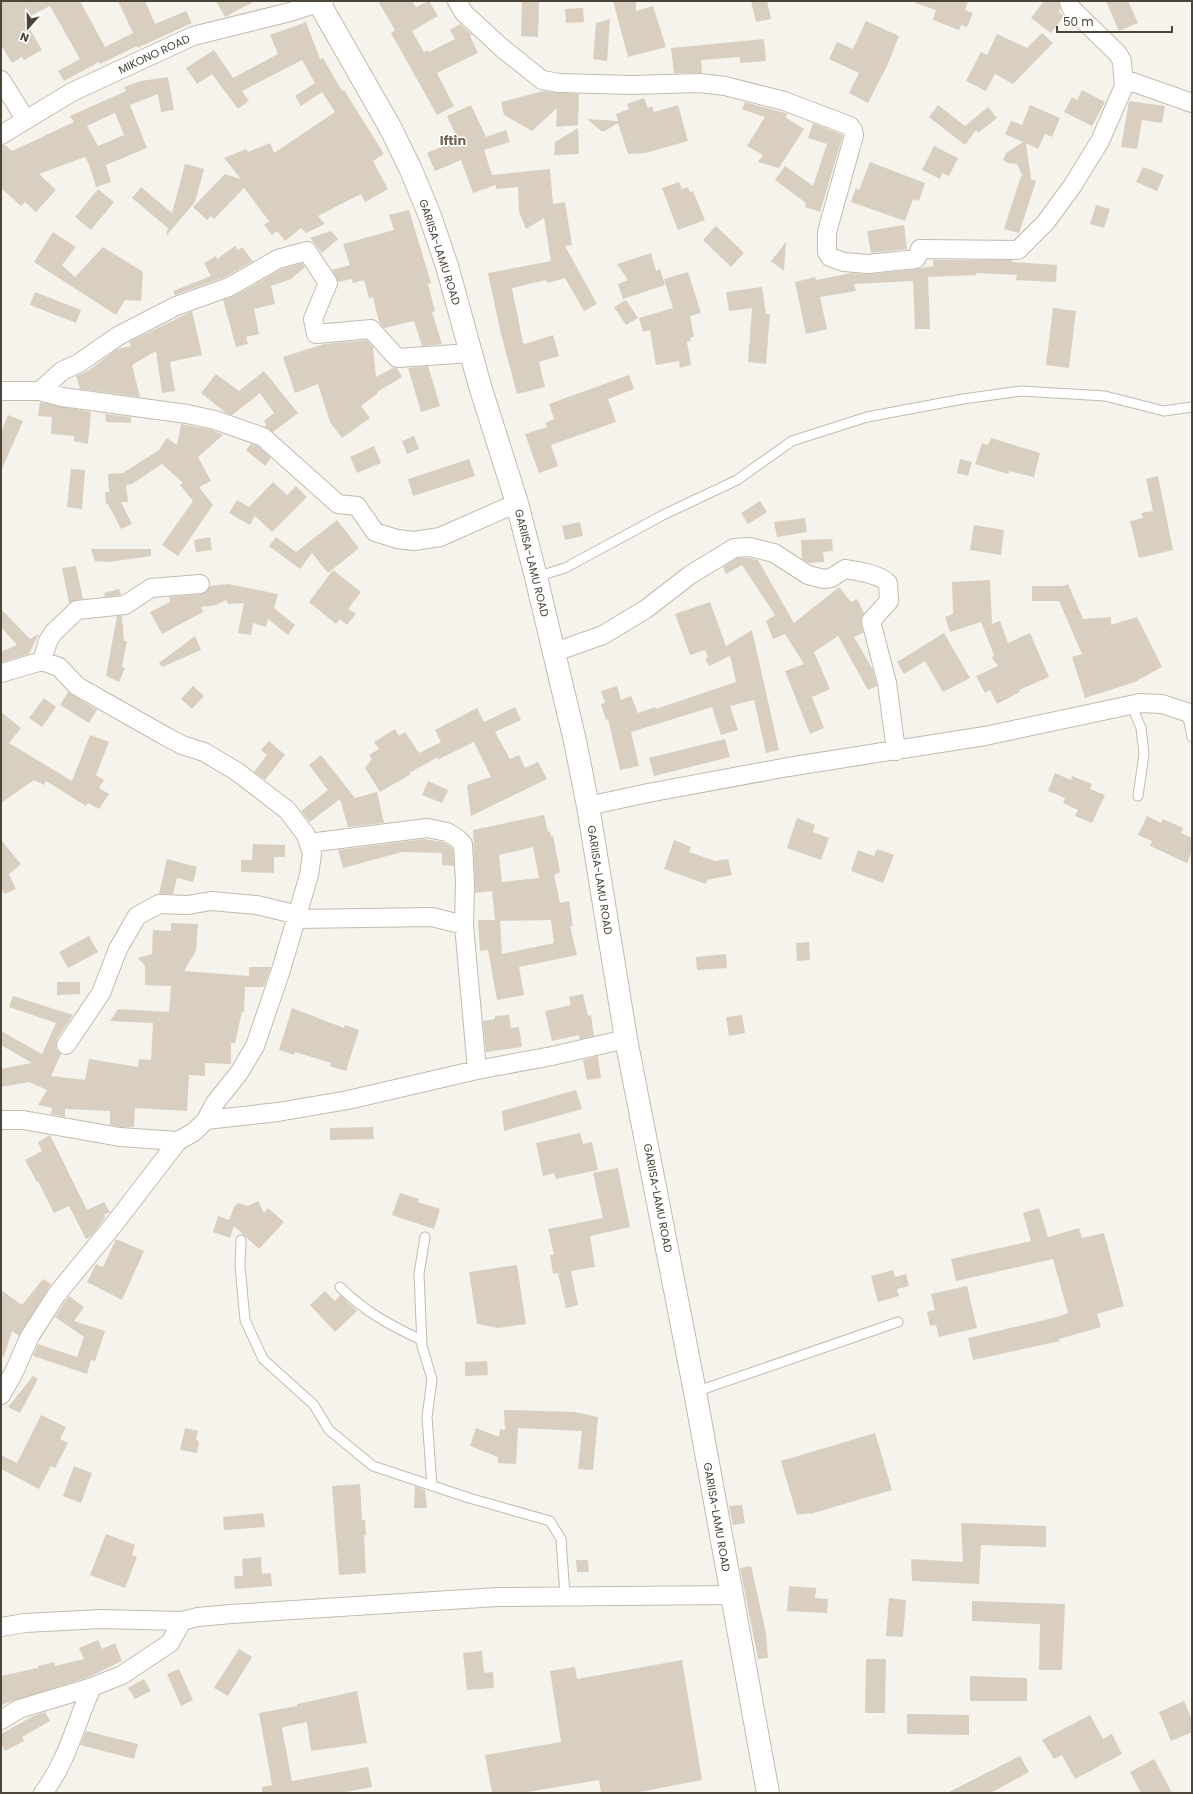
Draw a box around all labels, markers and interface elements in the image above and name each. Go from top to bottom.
north arrow [8,8,48,48]
scale bar [1057,8,1172,34]
text: 50 m [1063,13,1094,30]
text: N [18,28,31,46]
street label: MIKONO ROAD [116,30,193,78]
district label: Iftin [440,131,466,150]
street label: GARIISA-LAMU ROAD [415,197,465,307]
street label: GARIISA-LAMU ROAD [511,507,553,619]
street label: GARIISA-LAMU ROAD [583,824,617,936]
street label: GARIISA-LAMU ROAD [640,1142,676,1254]
street label: GARIISA-LAMU ROAD [700,1461,735,1573]

